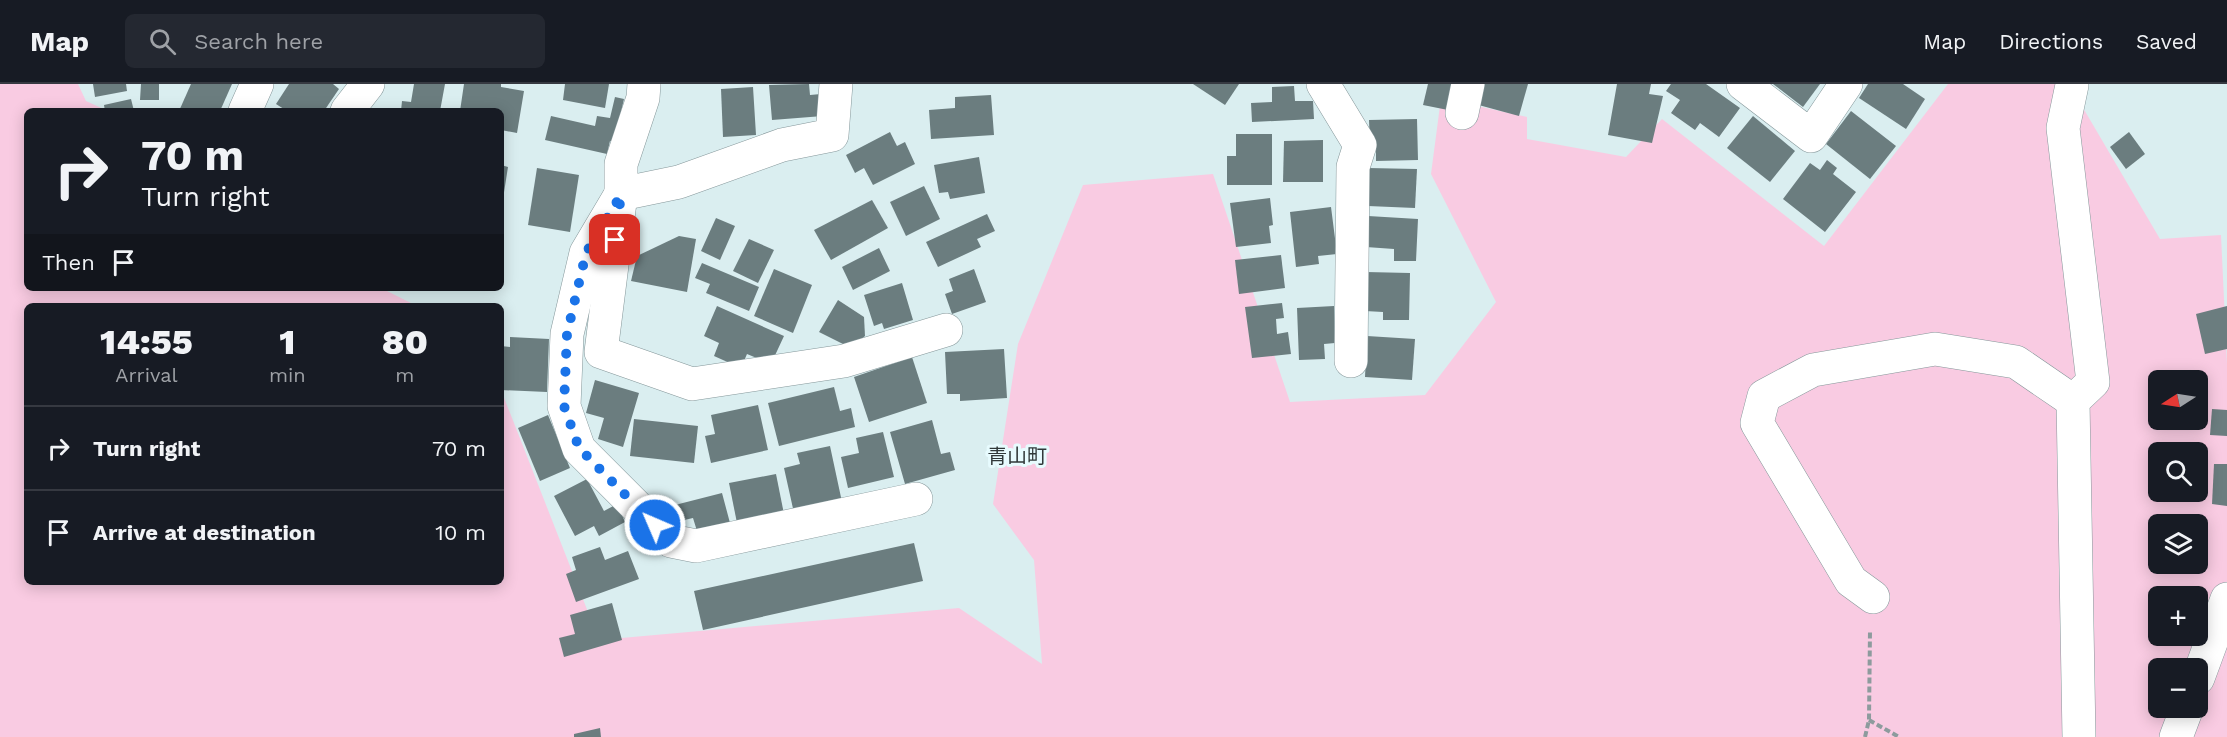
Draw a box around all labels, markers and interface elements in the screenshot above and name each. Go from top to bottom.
search box [125,14,545,68]
text: Map [30,25,89,58]
icon: search [146,25,179,58]
text: Search here [194,29,323,54]
text: Map [1923,29,1966,54]
text: Directions [1999,29,2103,54]
text: Saved [2136,29,2197,54]
text: 70 m [141,131,244,180]
icon: right [42,132,120,210]
text: Turn right [141,181,270,213]
pin [589,214,640,265]
icon: arrive [598,223,631,256]
icon: arrive [107,246,140,279]
text: Then [42,250,95,275]
text: 14:55 [100,321,193,363]
text: 1 [279,321,295,363]
text: 80 [382,321,428,363]
text: Arrival [115,363,178,387]
text: min [269,363,306,387]
text: m [395,363,414,387]
north arrow [2148,370,2208,430]
map controls [2148,370,2208,718]
icon: right [42,432,75,465]
text: Turn right [93,436,200,461]
text: 70 m [432,436,486,461]
button: search [2148,442,2208,502]
district label: 青山町 [987,444,1047,468]
position arrow [623,493,687,557]
button: layers [2148,514,2208,574]
icon: arrive [42,516,75,549]
text: Arrive at destination [93,520,316,545]
text: 10 m [435,520,486,545]
button: + [2148,586,2208,646]
button: − [2148,658,2208,718]

